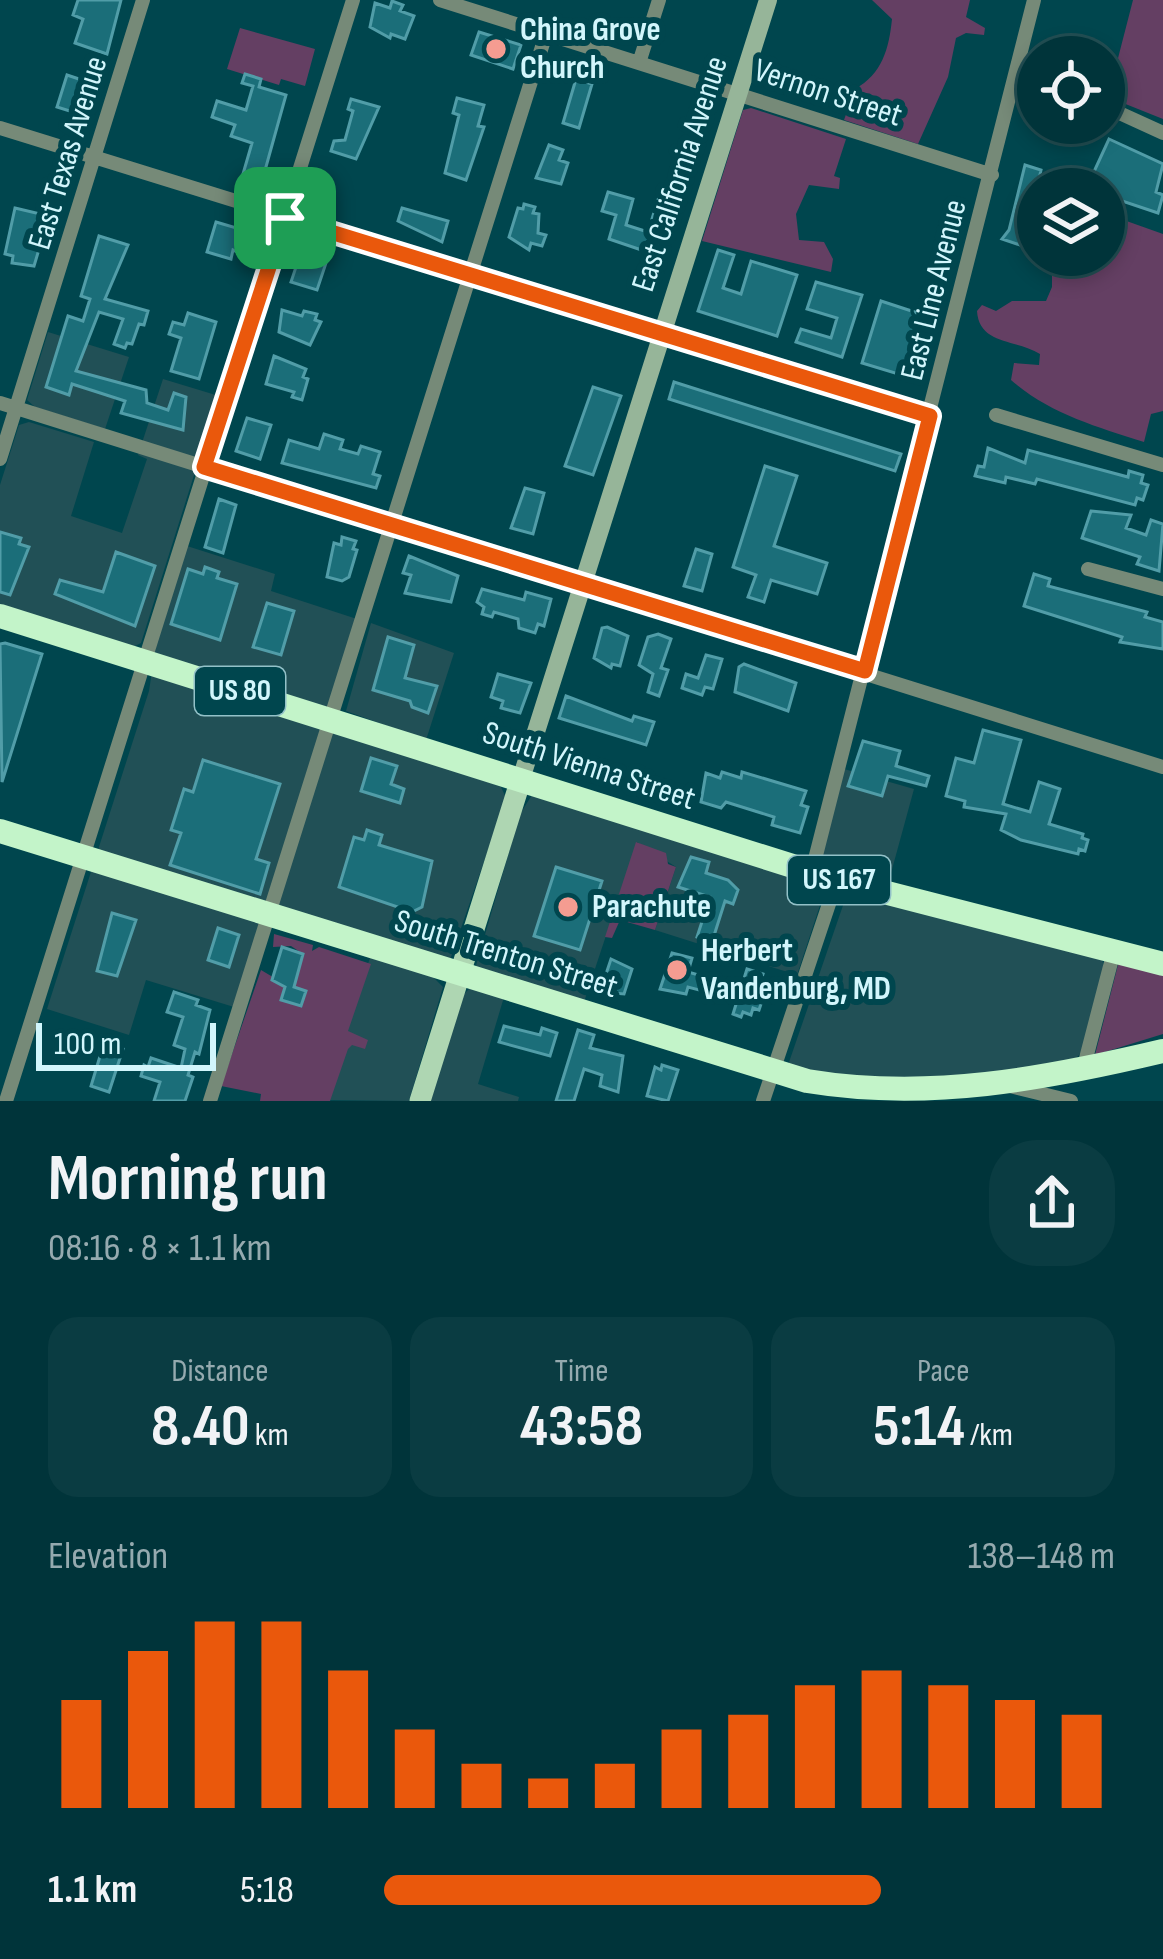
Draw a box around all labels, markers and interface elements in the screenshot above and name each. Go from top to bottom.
place label: China Grove Church [520,10,661,88]
marker: China Grove Church [483,36,509,62]
map controls [1017,36,1125,276]
button: locate [1017,36,1125,144]
street label: Vernon Street [749,50,907,136]
street label: East California Avenue [623,51,737,297]
street label: East Texas Avenue [20,52,116,254]
pin [234,167,336,269]
button: layers [1017,168,1125,276]
icon: arrive [252,185,318,251]
street label: East Line Avenue [892,196,976,384]
road number: US 80 [195,667,285,715]
street label: South Vienna Street [478,713,700,819]
road number: US 167 [788,856,890,904]
place label: Parachute [592,887,711,927]
marker: Parachute [555,894,581,920]
street label: South Trenton Street [390,901,622,1007]
place label: Herbert Vandenburg, MD [701,931,891,1009]
marker: Herbert Vandenburg, MD [664,957,690,983]
scale bar [36,1017,216,1070]
text: 100 m [54,1024,121,1064]
text: Morning run [48,1140,328,1219]
button: share [989,1140,1115,1266]
text: 08:16 · 8 × 1.1 km [48,1225,272,1272]
text: Distance [171,1351,268,1391]
text: Time [554,1351,608,1391]
text: Pace [917,1351,969,1391]
text: 8.40 [151,1391,250,1463]
text: 43:58 [520,1391,643,1463]
text: 5:14 [873,1391,965,1463]
text: km [250,1415,289,1455]
text: /km [965,1415,1013,1455]
text: Elevation [48,1533,168,1580]
text: 138–148 m [968,1533,1115,1580]
text: 1.1 km [48,1867,137,1914]
text: 5:18 [240,1867,294,1914]

